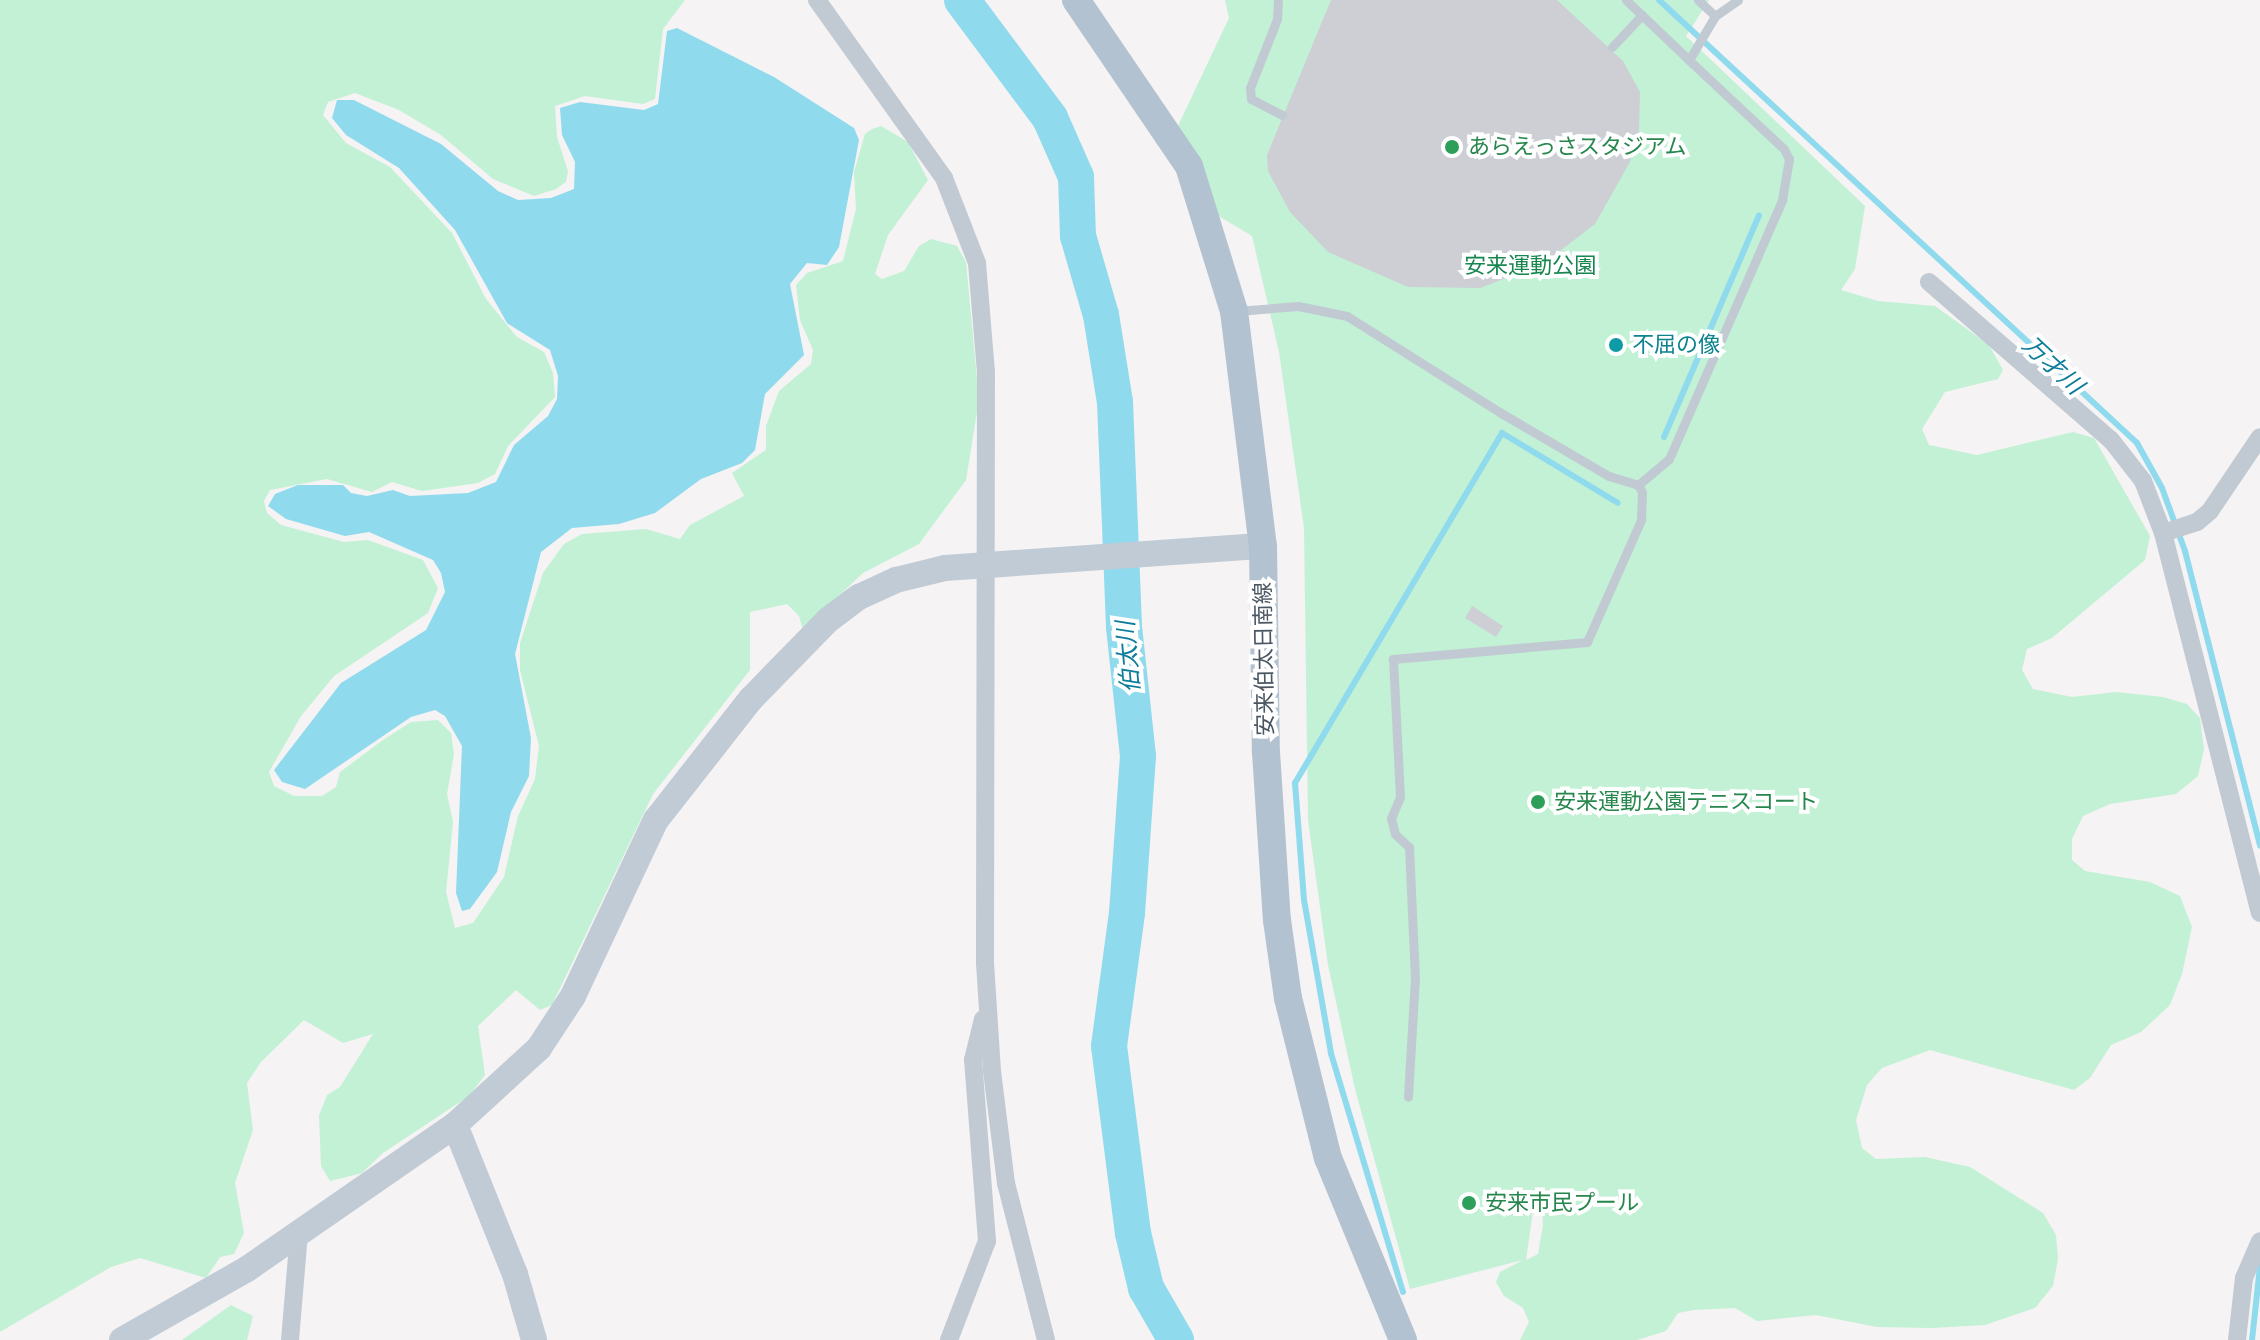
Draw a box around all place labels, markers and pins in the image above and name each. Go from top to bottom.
place label: あらえっさスタジアム [1468,134,1688,160]
marker: あらえっさスタジアム [1443,138,1461,156]
place label: 不屈の像 [1632,332,1720,358]
marker: 不屈の像 [1607,336,1625,354]
place label: 安来運動公園テニスコート [1554,789,1818,815]
marker: 安来運動公園テニスコート [1529,793,1547,811]
place label: 安来市民プール [1485,1190,1639,1216]
marker: 安来市民プール [1460,1194,1478,1212]

